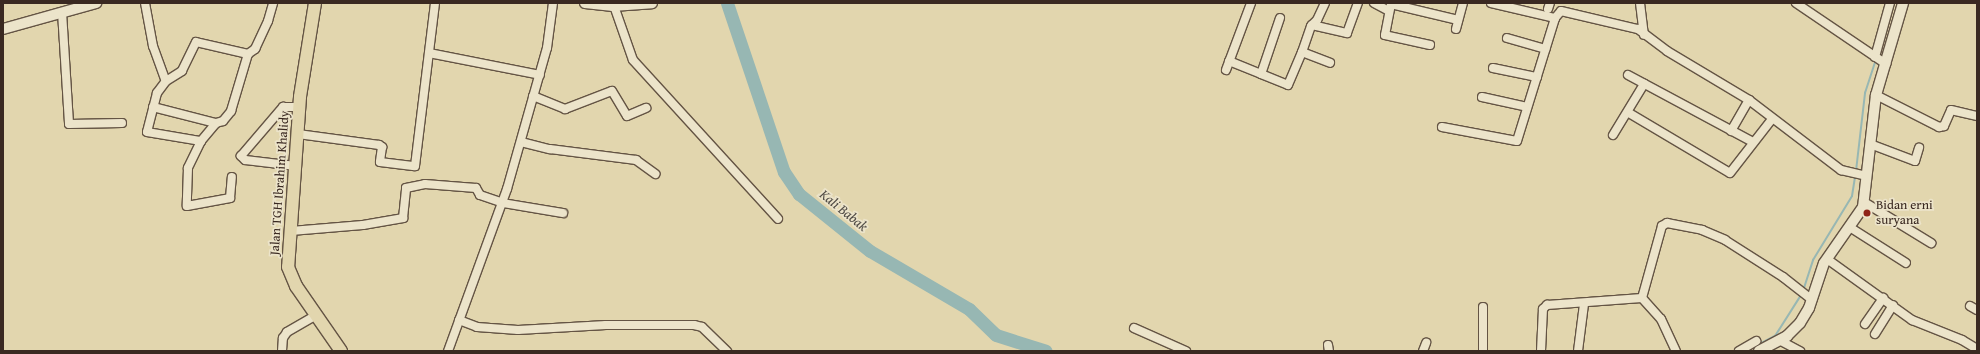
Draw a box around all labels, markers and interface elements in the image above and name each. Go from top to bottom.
street label: Jalan TGH Ibrahim Khalidy [267,110,293,256]
water label: Kali Babak [817,186,871,234]
place label: Bidan erni suryana [1876,198,1933,229]
marker: Bidan erni suryana [1861,207,1873,219]

